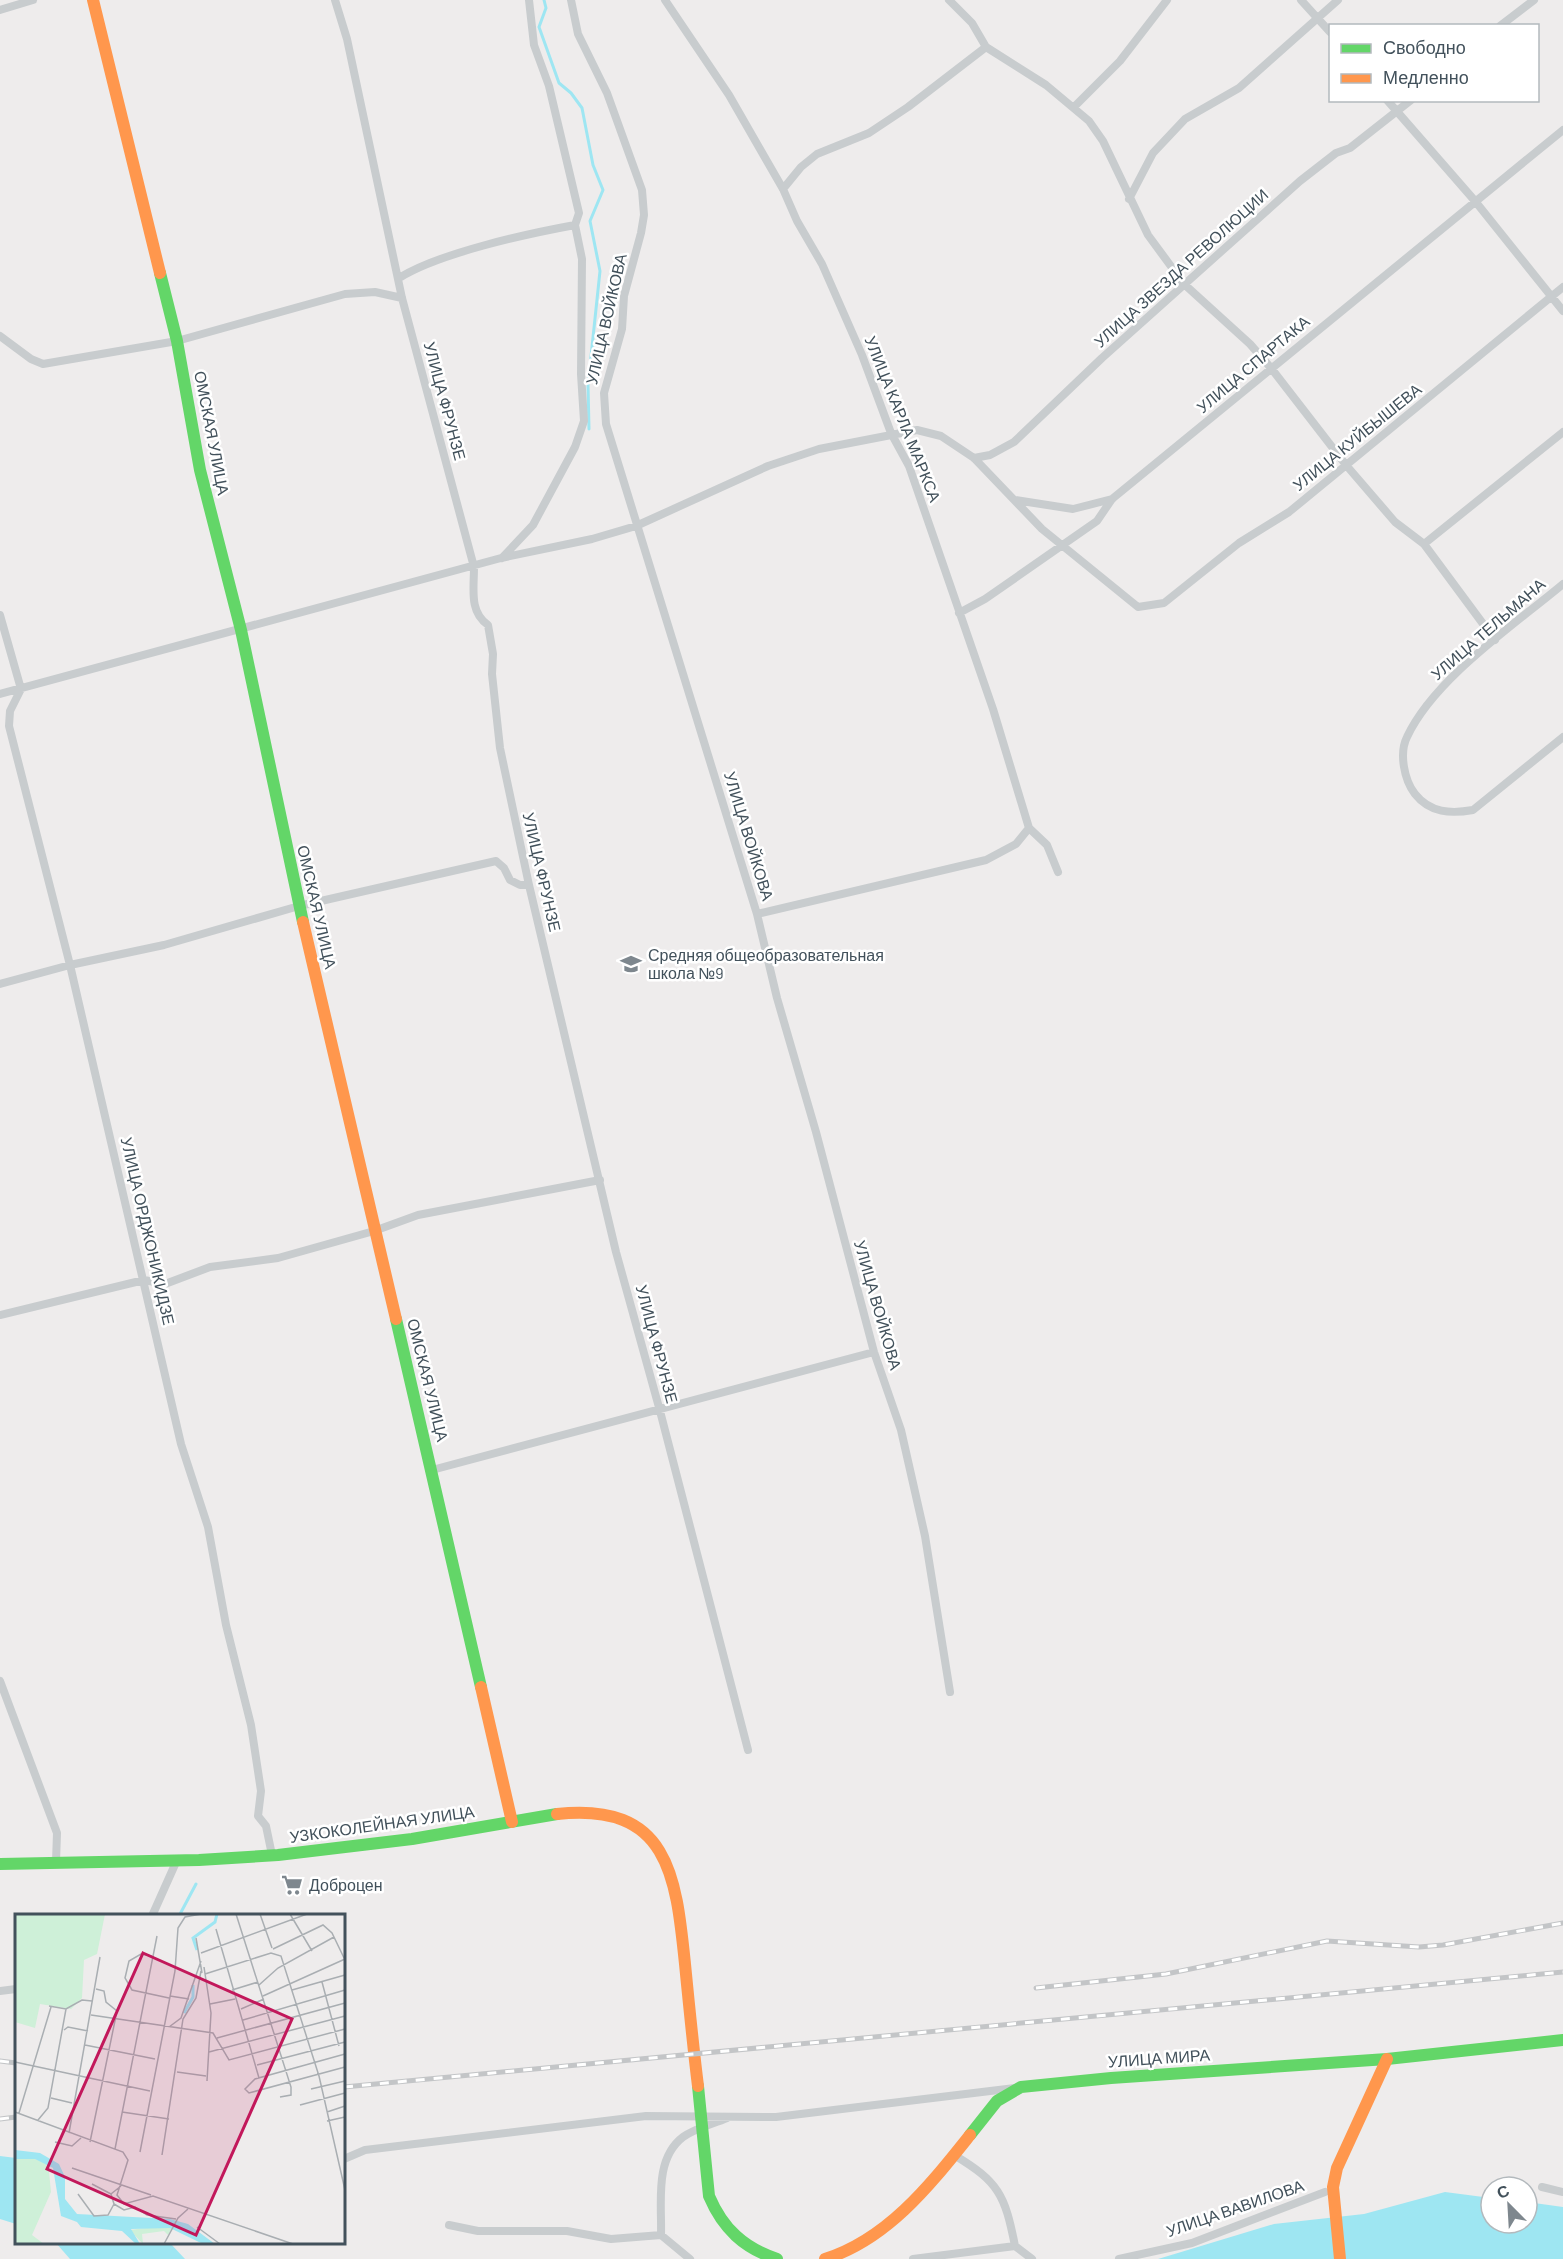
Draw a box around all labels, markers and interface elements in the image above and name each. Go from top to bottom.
legend [1329,24,1539,102]
text: Свободно [1383,36,1466,58]
text: Медленно [1383,66,1469,88]
street label: УЛИЦА ЗВЕЗДА РЕВОЛЮЦИИ [1090,184,1272,351]
street label: УЛИЦА ВОЙКОВА [581,251,630,386]
street label: УЛИЦА СПАРТАКА [1193,311,1313,416]
street label: УЛИЦА КАРЛА МАРКСА [861,333,946,505]
street label: УЛИЦА ФРУНЗЕ [421,340,470,462]
street label: ОМСКАЯ УЛИЦА [191,369,234,497]
street label: УЛИЦА КУЙБЫШЕВА [1289,379,1425,494]
street label: УЛИЦА ТЕЛЬМАНА [1427,574,1549,683]
street label: УЛИЦА ВОЙКОВА [721,769,778,903]
street label: УЛИЦА ФРУНЗЕ [520,810,565,933]
street label: ОМСКАЯ УЛИЦА [294,843,341,971]
place label: Средняя общеобразовательная школа №9 [648,945,884,982]
school or university icon: Средняя общеобразовательная школа №9 [619,952,643,976]
street label: УЛИЦА ОРДЖОНИКИДЗЕ [118,1135,179,1327]
street label: УЛИЦА ВОЙКОВА [851,1238,906,1372]
street label: УЛИЦА ФРУНЗЕ [633,1283,682,1405]
street label: ОМСКАЯ УЛИЦА [404,1316,453,1444]
street label: УЗКОКОЛЕЙНАЯ УЛИЦА [288,1801,476,1846]
supermarket icon: Доброцен [280,1873,304,1897]
place label: Доброцен [309,1875,383,1894]
inset map [15,1914,345,2244]
street label: УЛИЦА МИРА [1107,2044,1211,2071]
street label: УЛИЦА ВАВИЛОВА [1164,2175,1306,2240]
north arrow [1479,2175,1539,2235]
text: С [1494,2180,1512,2202]

